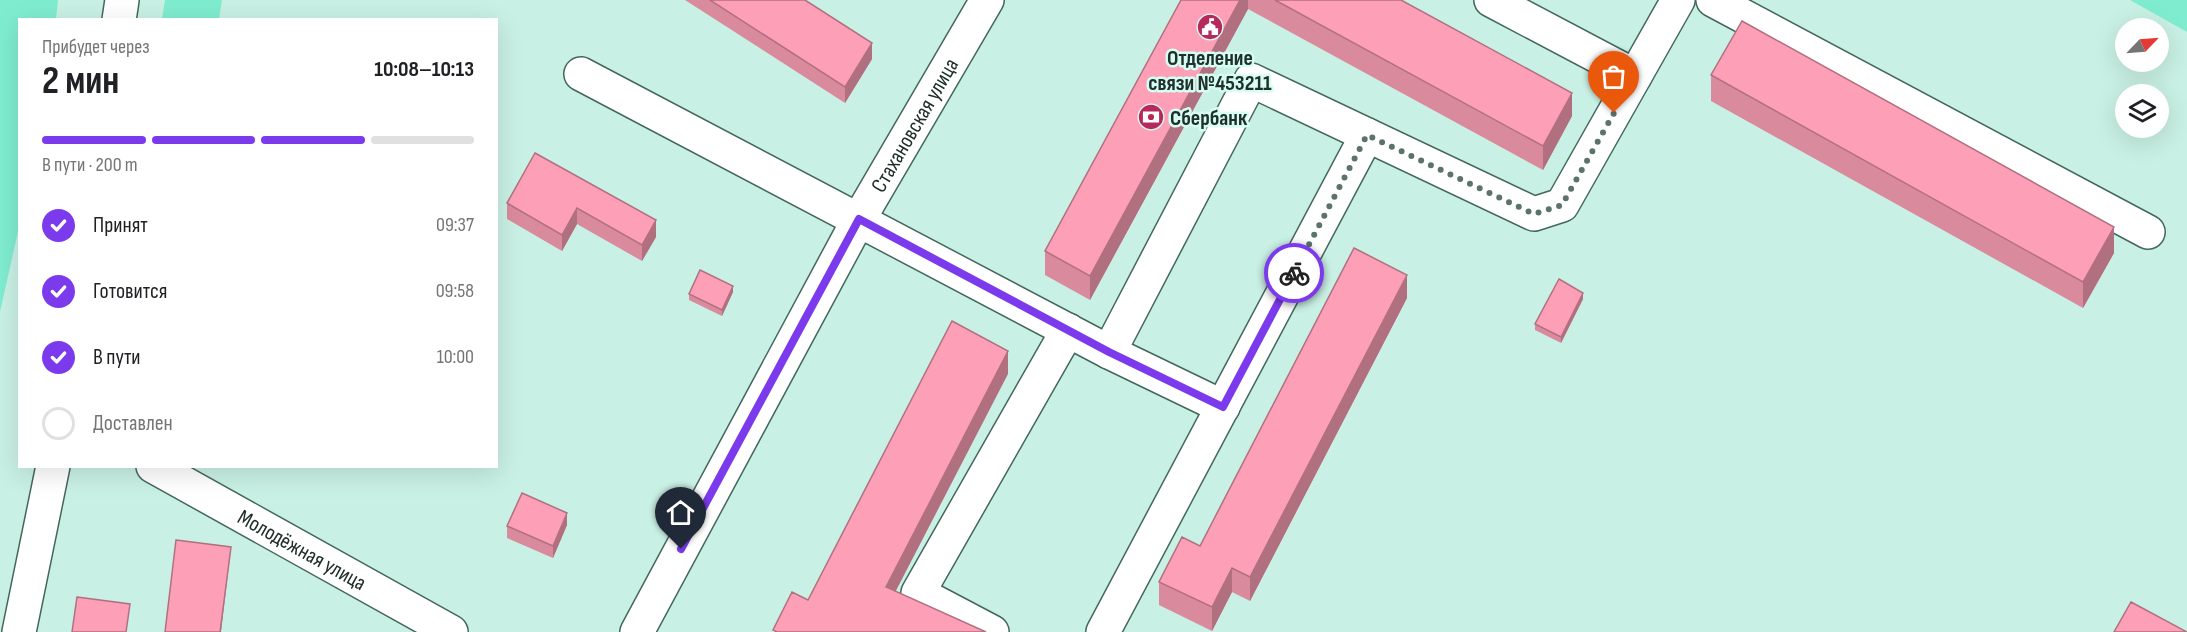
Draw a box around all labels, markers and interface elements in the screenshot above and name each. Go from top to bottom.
public building icon: Отделение связи №453211 [1195,12,1225,42]
north arrow [2115,18,2169,72]
map controls [2115,18,2169,138]
text: Прибудет через [42,35,150,59]
place label: Отделение связи №453211 [1148,45,1272,97]
pin [1588,51,1639,113]
street label: Стахановская улица [866,54,965,198]
text: 10:08–10:13 [374,56,474,83]
text: 2 мин [42,58,119,105]
icon: bag [1597,60,1630,93]
button: layers [2115,84,2169,138]
bank icon: Сбербанк [1136,102,1166,132]
place label: Сбербанк [1170,105,1248,132]
text: В пути · 200 m [42,153,138,177]
icon: check [42,209,75,242]
text: Принят [93,212,148,239]
text: 09:37 [436,213,474,237]
courier [1264,243,1324,303]
icon: bike [1278,257,1311,290]
icon: check [42,275,75,308]
text: Готовится [93,278,167,305]
text: 09:58 [436,279,474,303]
icon: check [42,341,75,374]
text: В пути [93,344,141,371]
text: 10:00 [437,345,474,369]
text: Доставлен [93,410,173,437]
pin [655,487,706,549]
icon: home [664,496,697,529]
street label: Молодёжная улица [233,504,371,597]

